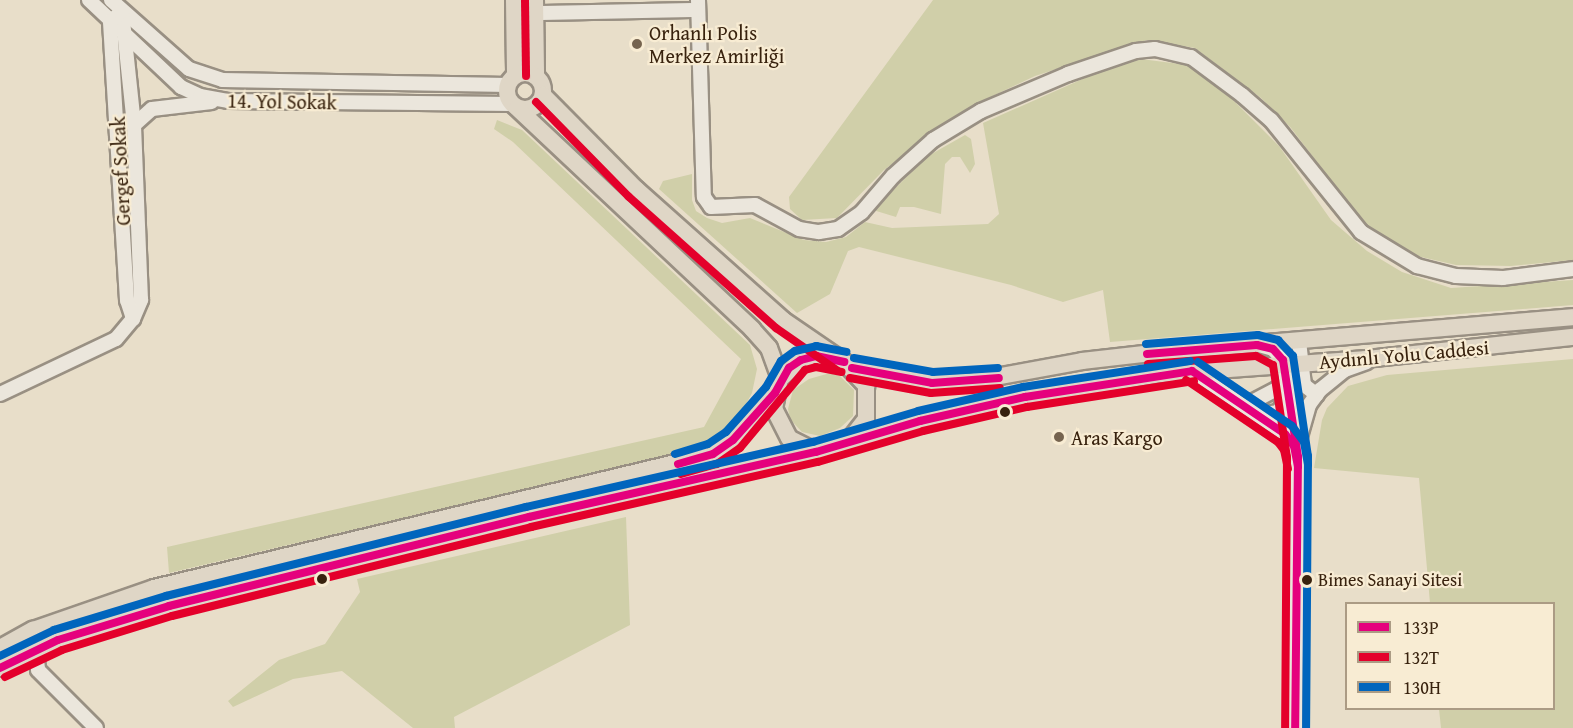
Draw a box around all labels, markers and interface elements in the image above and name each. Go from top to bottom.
place label: Orhanlı Polis Merkez Amirliği [649,20,784,67]
marker: Orhanlı Polis Merkez Amirliği [630,37,644,51]
street label: 14. Yol Sokak [227,88,337,114]
street label: Gergef Sokak [105,116,135,226]
street label: Aydınlı Yolu Caddesi [1318,335,1490,373]
unlabelled marker [999,406,1011,418]
place label: Aras Kargo [1071,425,1163,449]
marker: Aras Kargo [1052,430,1066,444]
place label: Bimes Sanayi Sitesi [1318,569,1462,591]
unlabelled marker [316,573,328,585]
marker: Bimes Sanayi Sitesi [1301,574,1313,586]
legend [1345,602,1555,710]
text: 133P [1403,614,1439,641]
text: 132T [1403,644,1439,671]
text: 130H [1403,674,1441,701]

